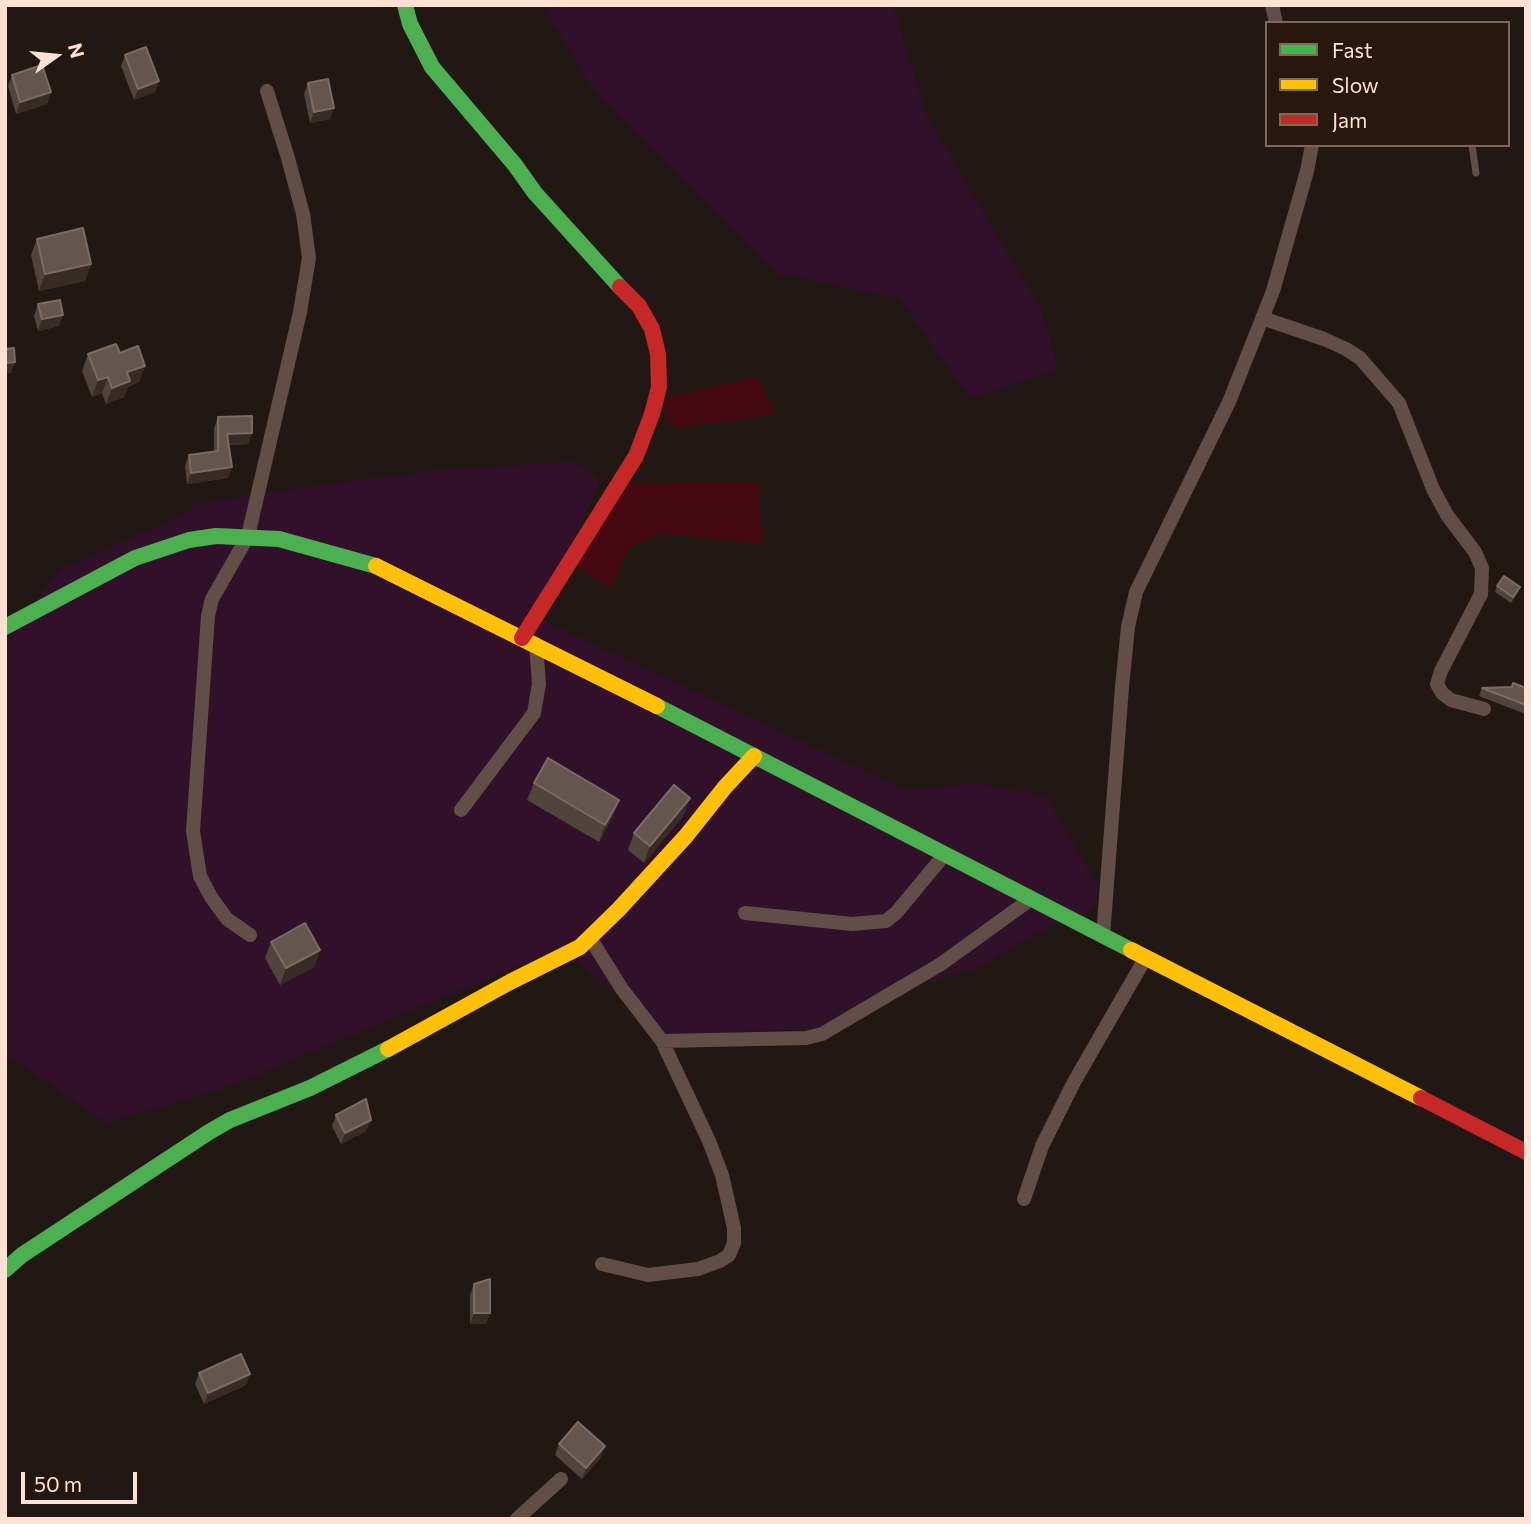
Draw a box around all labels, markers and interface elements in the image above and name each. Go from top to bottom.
north arrow [21,21,91,91]
legend [1265,21,1510,147]
text: Fast [1332,37,1373,62]
text: N [64,41,90,60]
text: Slow [1332,72,1379,97]
text: Jam [1332,107,1367,132]
scale bar [24,1458,140,1502]
text: 50 m [34,1471,82,1496]

